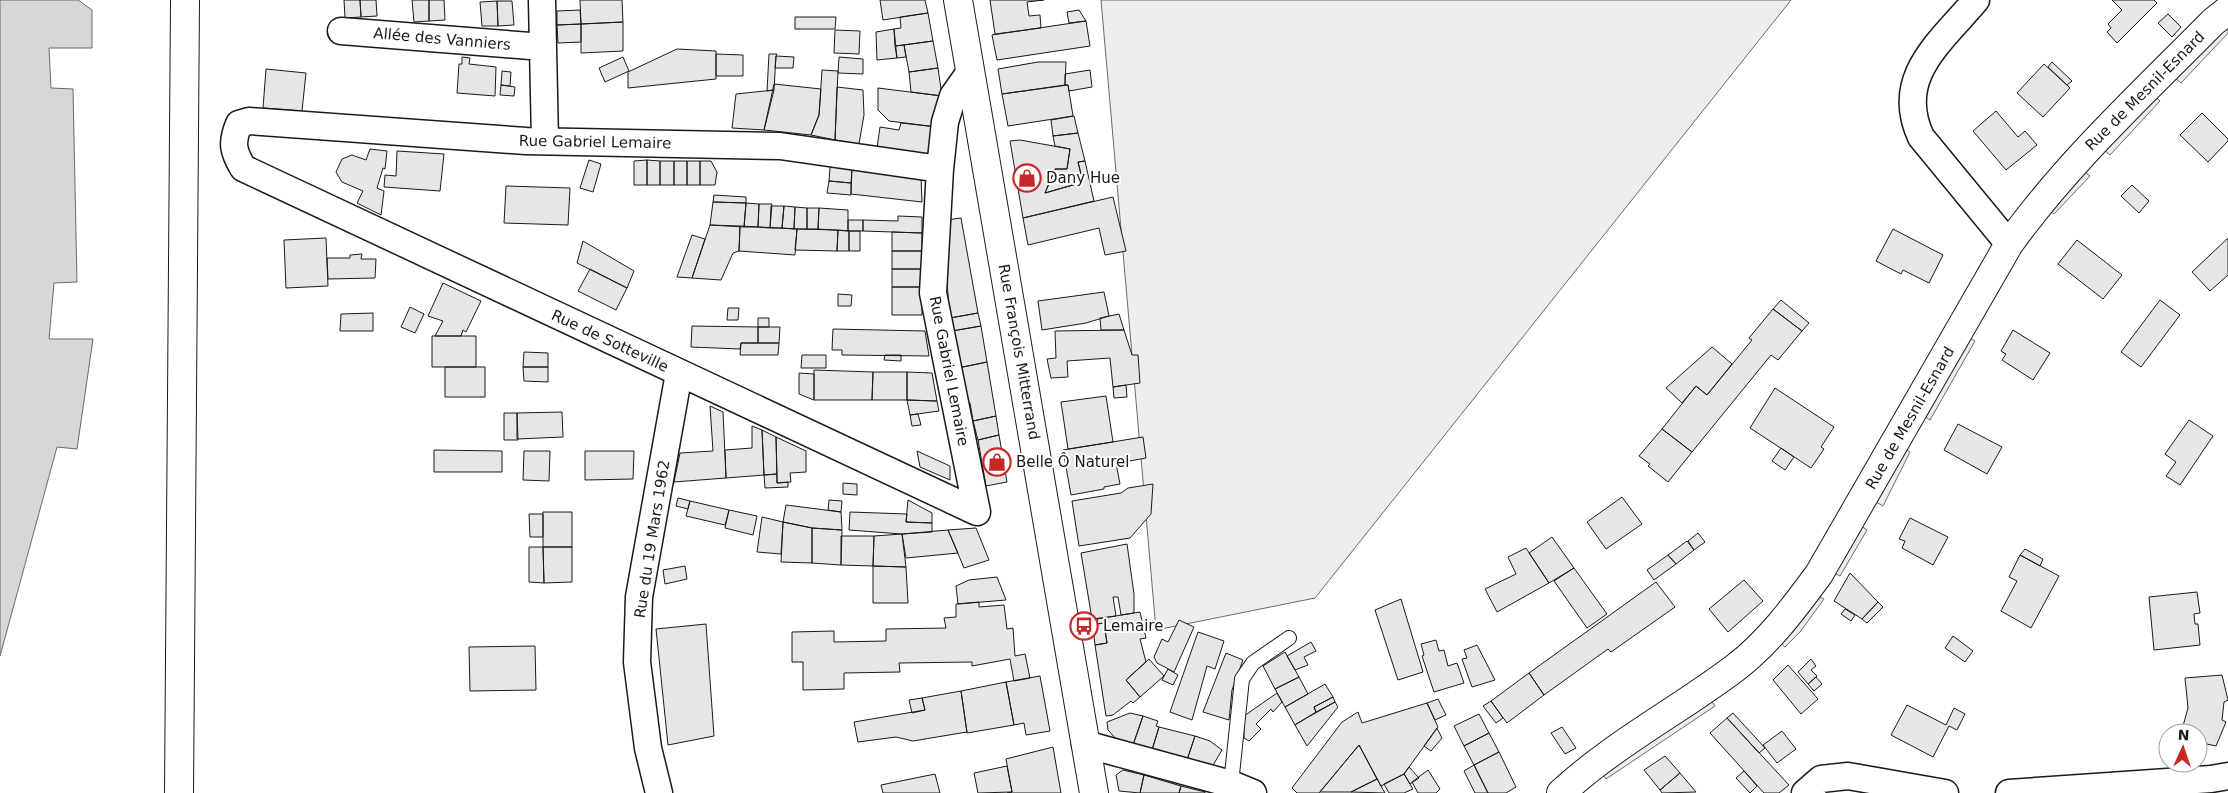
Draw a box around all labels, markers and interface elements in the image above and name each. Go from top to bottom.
street label: Allée des Vanniers [373,24,512,54]
street label: Rue de Mesnil-Esnard [2082,28,2208,154]
street label: Rue Gabriel Lemaire [519,132,671,152]
shop icon: Dany Hue [1012,163,1042,193]
place label: Dany Hue [1046,169,1120,187]
street label: Rue François Mitterrand [995,263,1043,441]
street label: Rue Gabriel Lemaire [926,294,972,448]
street label: Rue de Sotteville [549,306,671,376]
street label: Rue de Mesnil-Esnard [1862,344,1958,492]
shop icon: Belle Ô Naturel [982,447,1012,477]
place label: Belle Ô Naturel [1016,452,1129,471]
street label: Rue du 19 Mars 1962 [631,459,673,619]
bus stop icon: Lemaire [1069,611,1099,641]
place label: Lemaire [1103,617,1163,635]
north arrow [2158,723,2208,773]
text: N [2177,727,2190,743]

